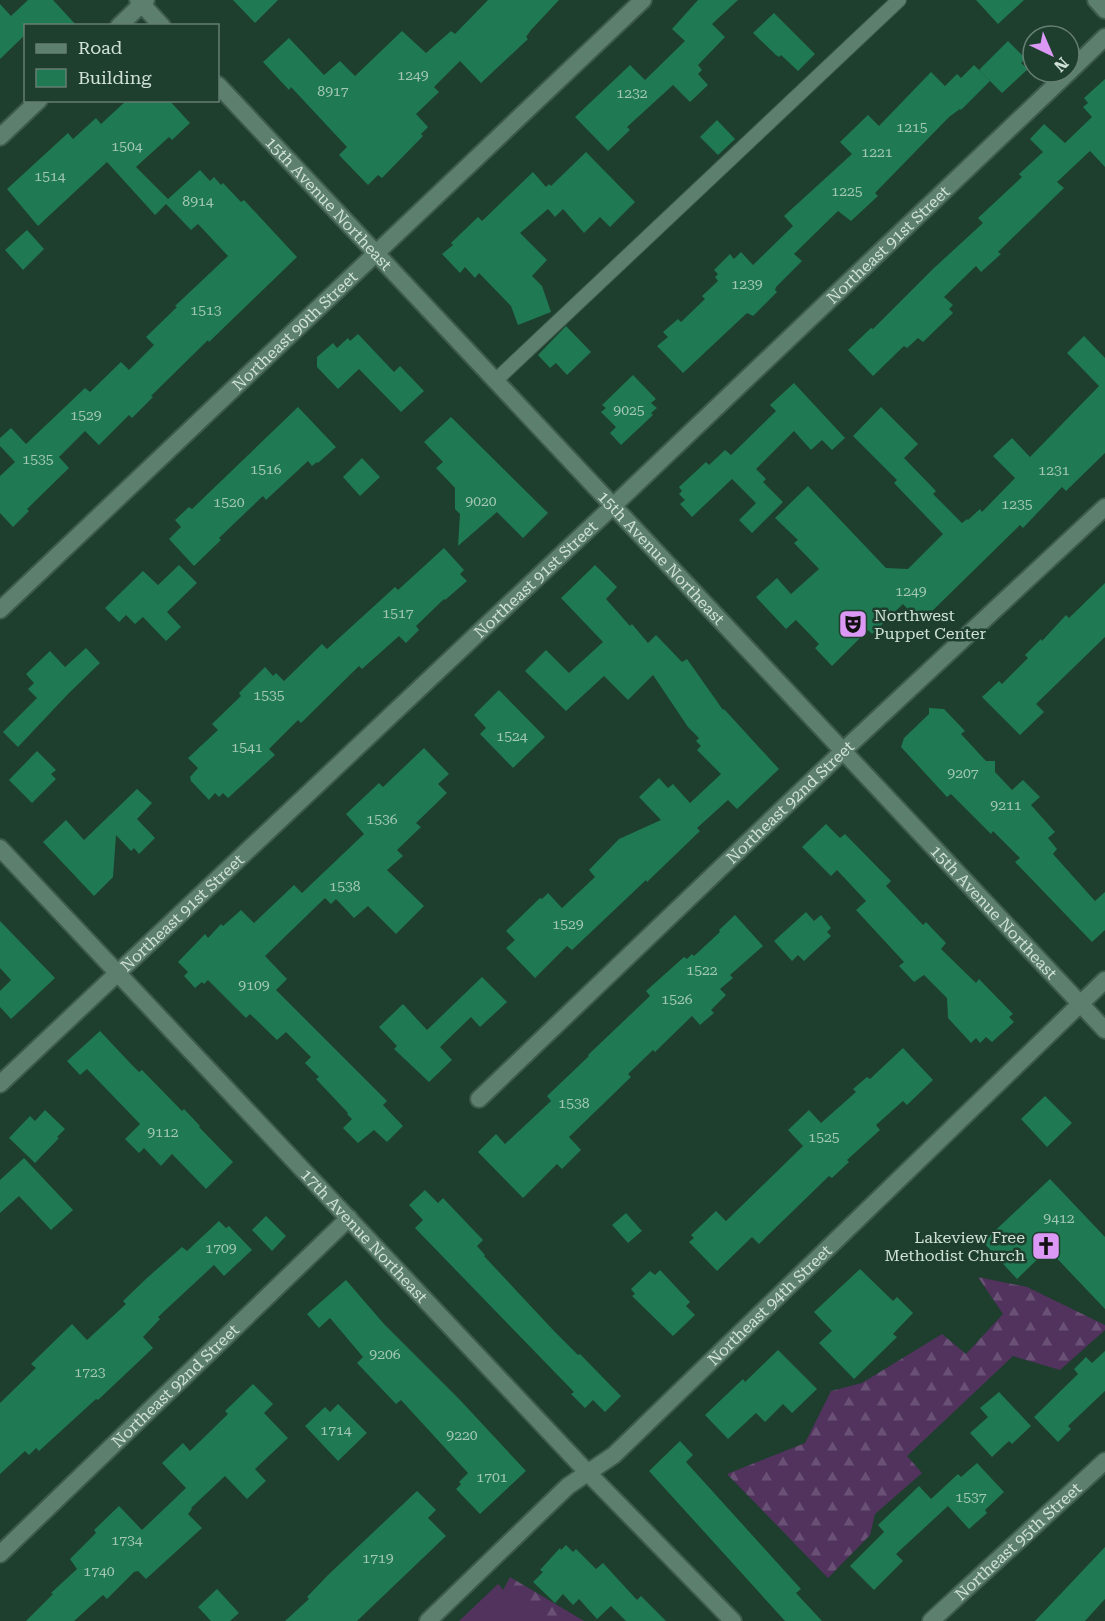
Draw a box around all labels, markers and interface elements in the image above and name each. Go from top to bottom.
legend [24,24,219,102]
north arrow [1021,24,1081,84]
text: Road [78,37,123,58]
text: N [1050,53,1072,76]
text: Building [78,67,152,88]
house number: 1249 [397,67,429,83]
house number: 8917 [317,83,349,99]
house number: 1232 [616,85,648,101]
house number: 1215 [896,119,928,135]
street label: 15th Avenue Northeast [262,132,396,274]
house number: 1504 [111,138,143,154]
house number: 1221 [861,144,893,160]
house number: 1514 [34,168,66,184]
street label: Northeast 91st Street [823,182,953,307]
house number: 1225 [831,183,863,199]
house number: 8914 [182,193,214,209]
street label: Northeast 90th Street [228,267,361,394]
house number: 1239 [731,276,763,292]
house number: 1513 [190,302,222,318]
house number: 9025 [613,402,645,418]
house number: 1529 [70,407,102,423]
house number: 1535 [22,451,54,467]
house number: 1516 [250,461,282,477]
house number: 1231 [1038,462,1070,478]
street label: 15th Avenue Northeast [594,487,729,628]
house number: 9020 [465,493,497,509]
house number: 1520 [213,494,245,510]
house number: 1235 [1001,496,1033,512]
street label: Northeast 91st Street [470,517,601,642]
house number: 1249 [895,583,927,599]
house number: 1517 [382,605,414,621]
place label: Northwest Puppet Center [874,606,986,643]
theatre icon: Northwest Puppet Center [837,608,869,640]
house number: 1535 [253,687,285,703]
house number: 1524 [496,728,528,744]
street label: Northeast 92nd Street [722,737,858,867]
house number: 1541 [231,739,263,755]
house number: 9207 [947,765,979,781]
house number: 9211 [990,797,1022,813]
house number: 1536 [366,811,398,827]
street label: 15th Avenue Northeast [927,841,1061,983]
street label: Northeast 91st Street [116,850,247,975]
house number: 1538 [329,878,361,894]
house number: 1529 [552,916,584,932]
house number: 1522 [686,962,718,978]
house number: 9109 [238,977,270,993]
house number: 1526 [661,991,693,1007]
house number: 1538 [558,1095,590,1111]
house number: 9112 [147,1124,179,1140]
house number: 1525 [808,1129,840,1145]
street label: 17th Avenue Northeast [297,1165,432,1306]
house number: 9412 [1043,1210,1075,1226]
place label: Lakeview Free Methodist Church [885,1228,1025,1265]
church icon: Lakeview Free Methodist Church [1030,1230,1062,1262]
house number: 1709 [205,1240,237,1256]
street label: Northeast 94th Street [703,1241,835,1369]
street label: Northeast 92nd Street [108,1320,243,1451]
house number: 9206 [369,1346,401,1362]
house number: 1723 [74,1364,106,1380]
house number: 1714 [320,1422,352,1438]
house number: 9220 [446,1427,478,1443]
house number: 1701 [476,1469,508,1485]
street label: Northeast 95th Street [951,1478,1085,1604]
house number: 1537 [955,1489,987,1505]
house number: 1734 [111,1532,143,1548]
house number: 1719 [362,1550,394,1566]
house number: 1740 [83,1563,115,1579]

